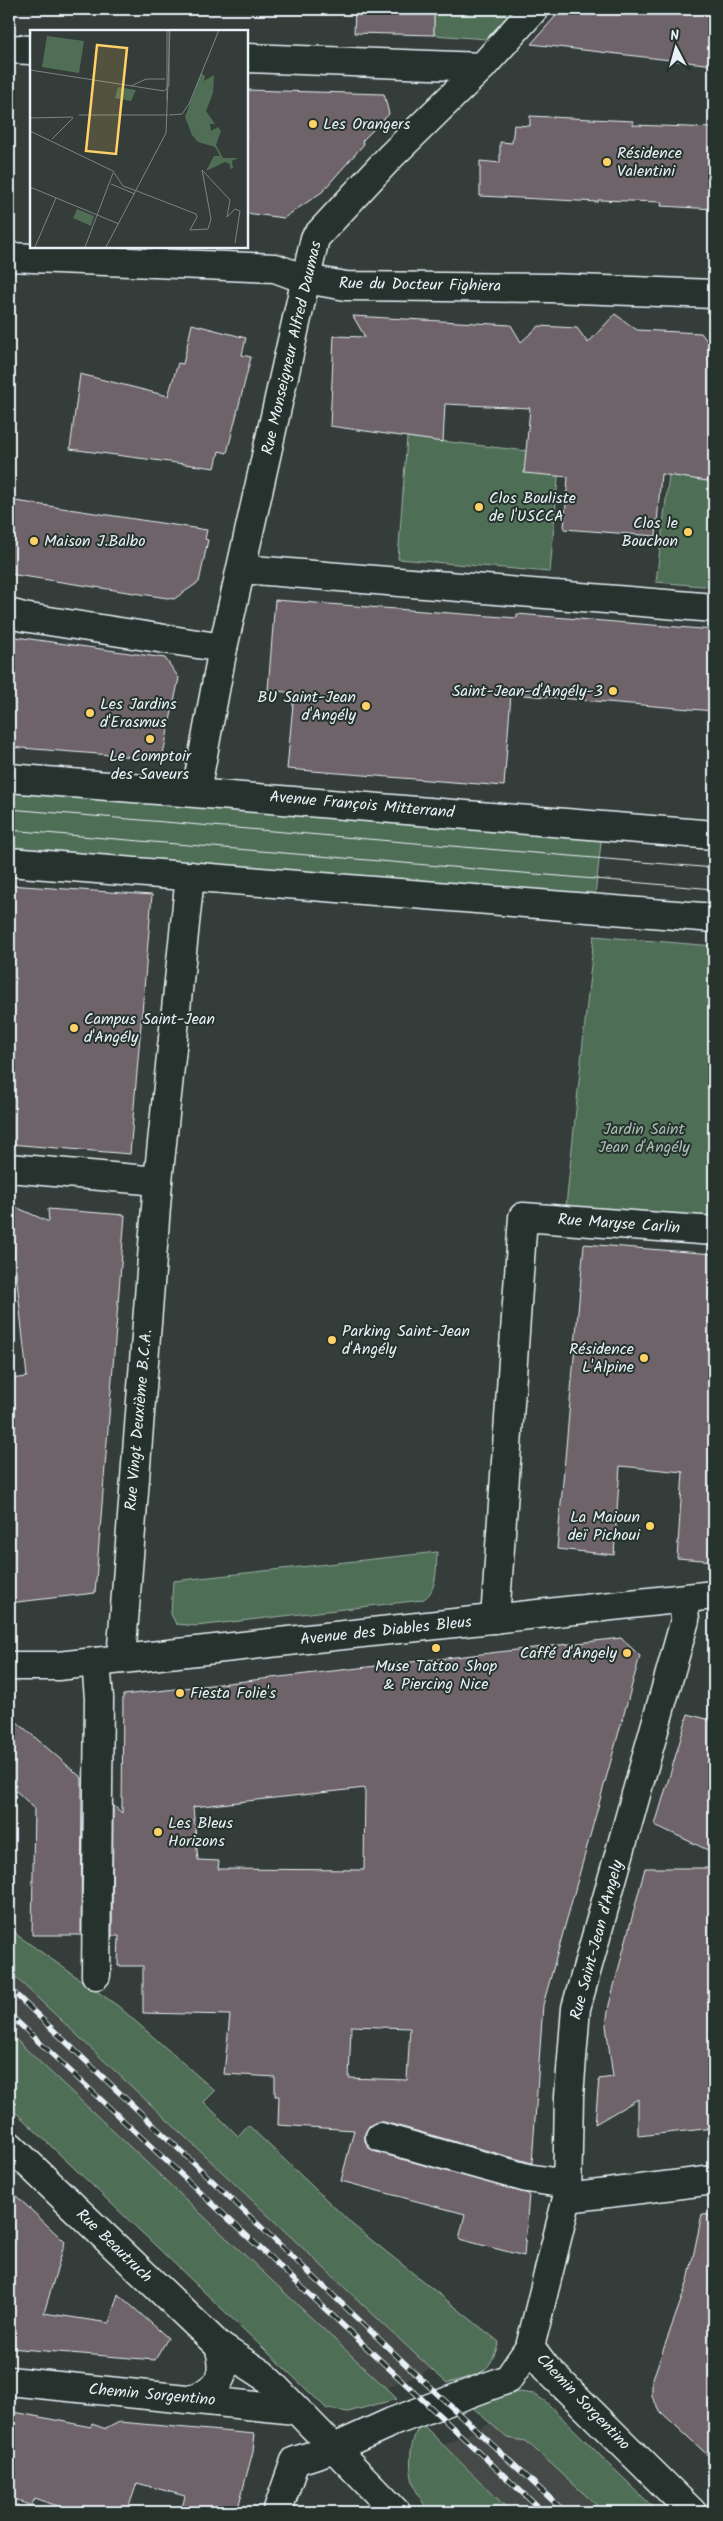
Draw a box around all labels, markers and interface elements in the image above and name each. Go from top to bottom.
north arrow [650,22,700,72]
text: N [669,25,680,47]
inset map [30,30,248,248]
place label: Les Orangers [323,112,410,137]
marker: Les Orangers [307,118,319,130]
place label: Résidence Valentini [617,141,682,184]
marker: Résidence Valentini [601,156,613,168]
street label: Rue Monseigneur Alfred Daumas [255,238,329,457]
street label: Rue du Docteur Fighiera [339,271,501,299]
place label: Clos Bouliste de l'USCCA [489,486,576,529]
marker: Clos Bouliste de l'USCCA [473,501,485,513]
place label: Clos le Bouchon [621,511,678,554]
marker: Clos le Bouchon [682,526,694,538]
place label: Maison J.Balbo [44,529,146,554]
marker: Maison J.Balbo [28,535,40,547]
place label: Saint-Jean-d'Angély-3 [452,679,603,704]
place label: BU Saint-Jean d'Angély [257,685,356,728]
marker: Saint-Jean-d'Angély-3 [607,685,619,697]
place label: Les Jardins d'Erasmus [100,692,177,735]
marker: BU Saint-Jean d'Angély [360,700,372,712]
marker: Les Jardins d'Erasmus [84,707,96,719]
marker: Le Comptoir des Saveurs [144,733,156,745]
place label: Le Comptoir des Saveurs [109,744,193,787]
street label: Avenue François Mitterrand [269,784,456,826]
place label: Campus Saint-Jean d'Angély [84,1007,215,1050]
marker: Campus Saint-Jean d'Angély [68,1022,80,1034]
park label: Jardin Saint Jean d'Angély [598,1117,690,1160]
street label: Rue Maryse Carlin [557,1207,681,1241]
place label: Parking Saint-Jean d'Angély [342,1319,470,1362]
street label: Rue Vingt Deuxième B.C.A. [119,1328,159,1512]
marker: Parking Saint-Jean d'Angély [326,1334,338,1346]
place label: Résidence L'Alpine [569,1337,634,1380]
marker: Résidence L'Alpine [638,1352,650,1364]
place label: La Maioun deï Pichoui [568,1505,641,1548]
marker: La Maioun deï Pichoui [644,1520,656,1532]
street label: Avenue des Diables Bleus [299,1610,473,1652]
place label: Caffé d'Angely [520,1641,617,1666]
marker: Muse Tattoo Shop & Piercing Nice [430,1642,442,1654]
marker: Caffé d'Angely [621,1647,633,1659]
place label: Muse Tattoo Shop & Piercing Nice [375,1654,497,1697]
place label: Fiesta Folie's [190,1681,276,1706]
marker: Fiesta Folie's [174,1687,186,1699]
place label: Les Bleus Horizons [168,1811,233,1854]
marker: Les Bleus Horizons [152,1826,164,1838]
street label: Rue Saint-Jean d'Angely [564,1857,630,2023]
street label: Rue Beautruch [70,2203,158,2289]
street label: Chemin Sorgentino [530,2348,636,2456]
street label: Chemin Sorgentino [88,2377,216,2413]

